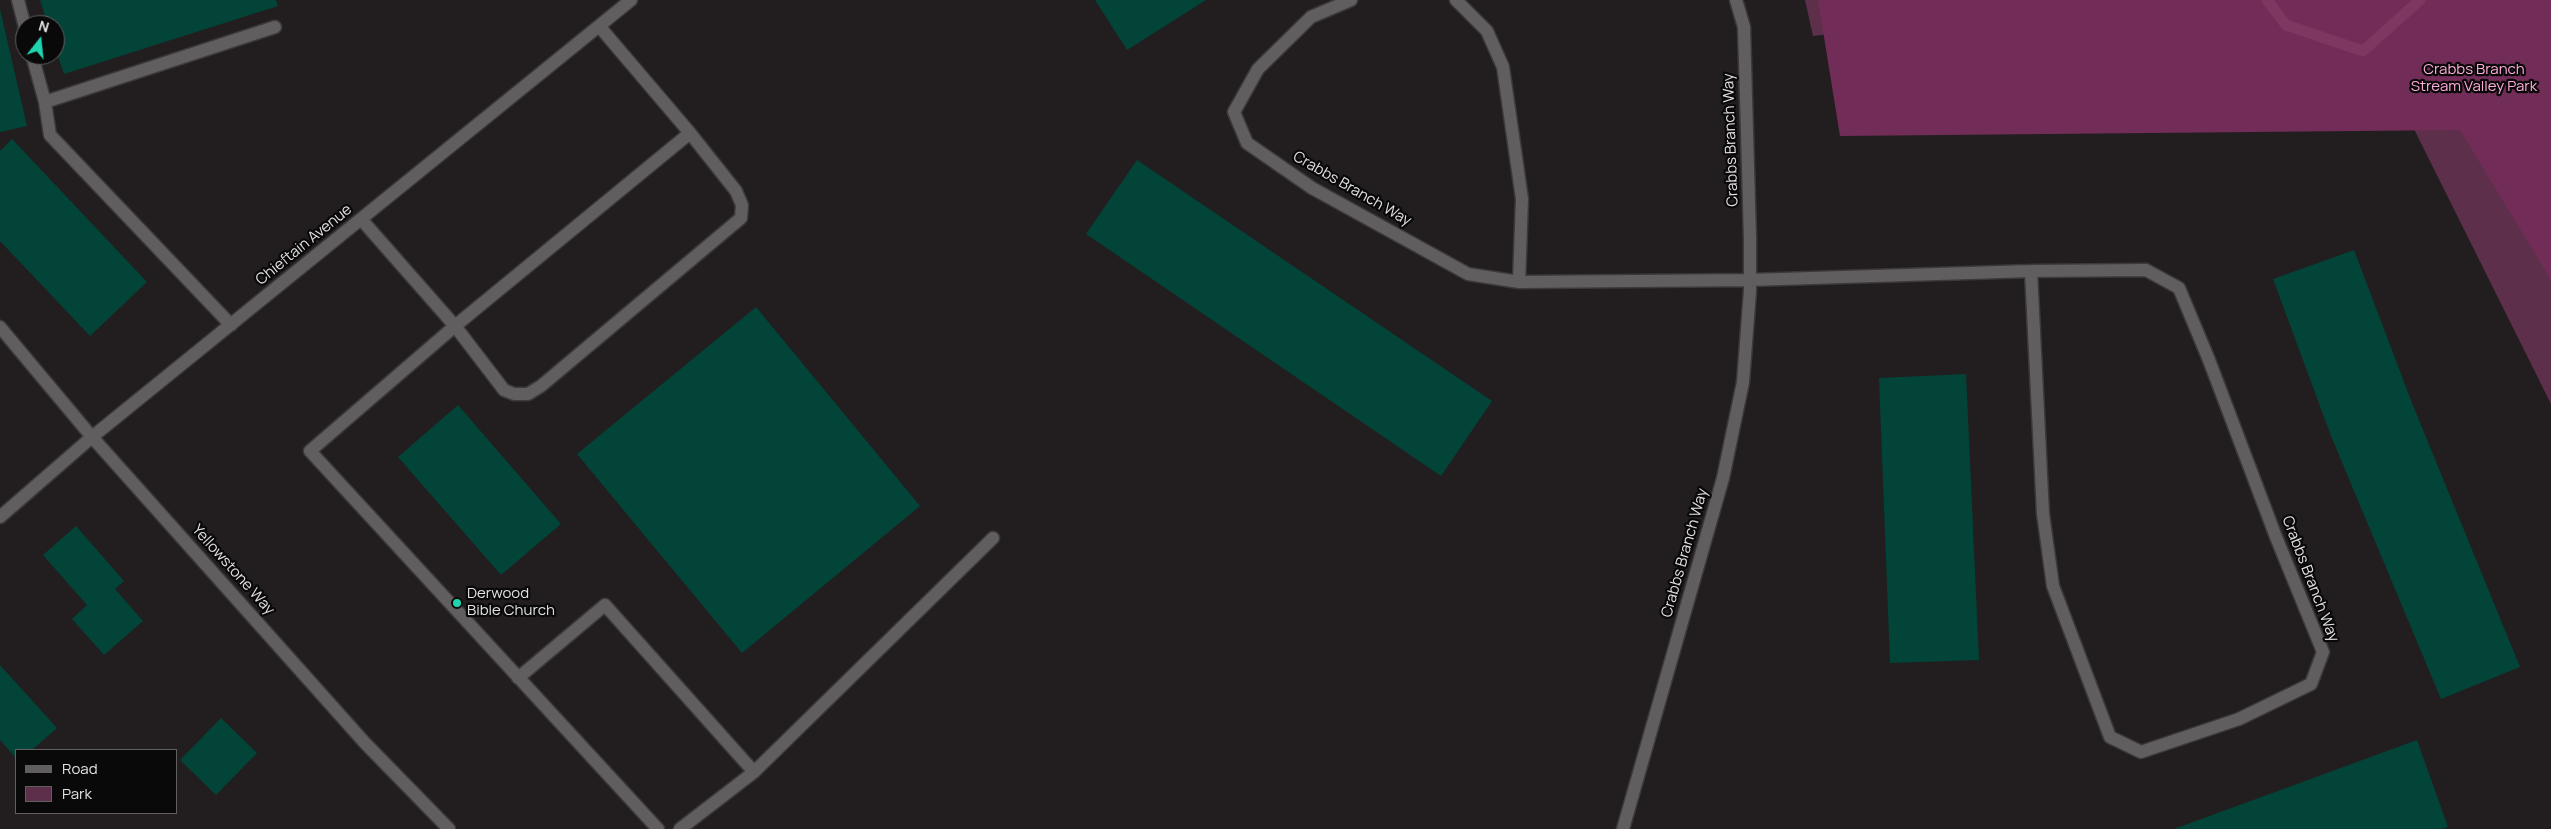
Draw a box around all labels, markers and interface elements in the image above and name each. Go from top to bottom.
north arrow [15,15,65,65]
text: N [37,16,51,37]
park label: Crabbs Branch Stream Valley Park [2411,61,2537,96]
street label: Crabbs Branch Way [1720,73,1742,207]
street label: Crabbs Branch Way [1290,148,1414,230]
street label: Chieftain Avenue [252,201,356,289]
street label: Crabbs Branch Way [1658,486,1712,620]
street label: Crabbs Branch Way [2278,513,2342,645]
street label: Yellowstone Way [188,521,278,619]
place label: Derwood Bible Church [467,585,555,620]
marker: Derwood Bible Church [451,597,463,609]
legend [15,749,178,814]
text: Road [62,758,98,779]
text: Park [62,783,92,804]

